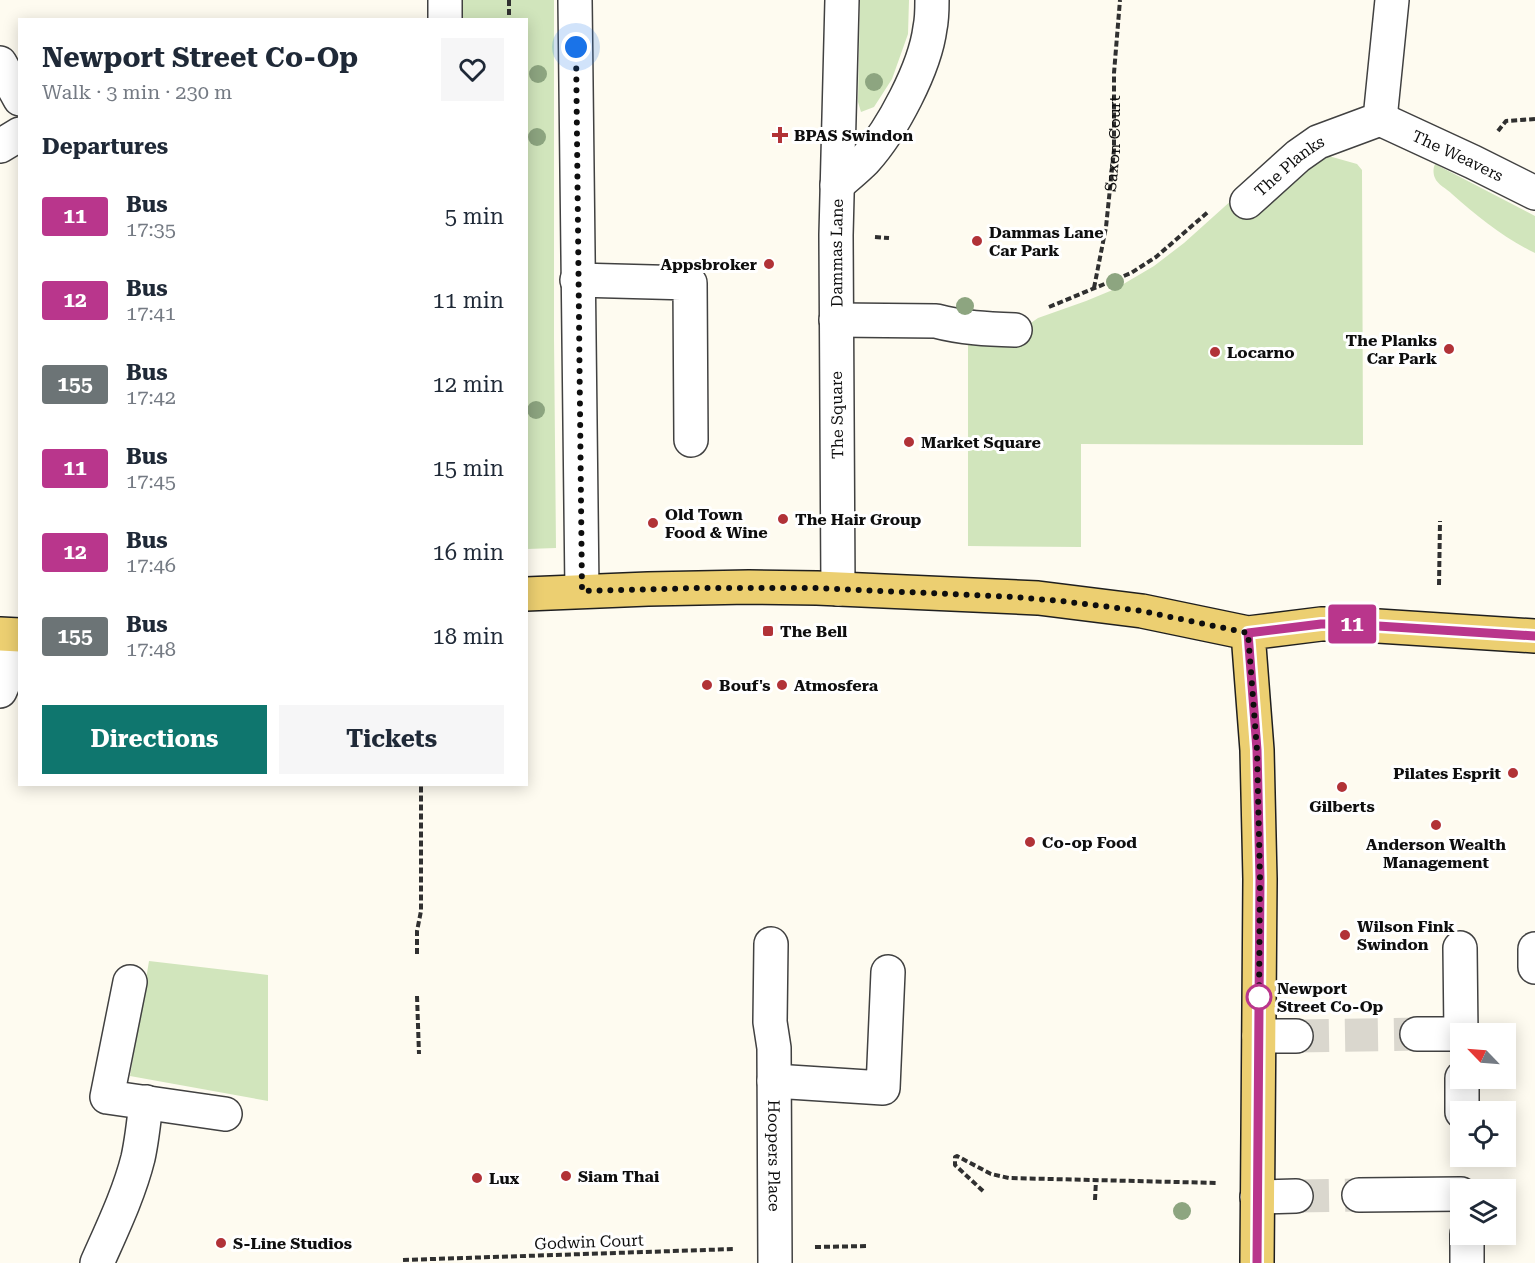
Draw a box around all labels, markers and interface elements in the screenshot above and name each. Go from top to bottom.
your location [561,32,591,62]
button: heart [441,38,504,101]
text: Newport Street Co-Op [42,41,358,74]
text: Walk · 3 min · 230 m [42,80,232,104]
street label: Saxon Court [1100,95,1124,193]
marker: BPAS Swindon [771,126,789,144]
place label: BPAS Swindon [794,126,913,145]
street label: The Weavers [1409,126,1507,185]
street label: The Planks [1250,131,1327,200]
text: Departures [42,134,168,159]
text: Bus [126,192,168,217]
street label: Dammas Lane [826,198,846,307]
text: 11 [63,204,87,228]
text: 5 min [445,204,504,229]
text: 17:35 [126,217,176,241]
place label: Dammas Lane Car Park [989,223,1104,260]
marker: Dammas Lane Car Park [970,234,984,248]
place label: Appsbroker [660,255,757,274]
marker: Appsbroker [762,257,776,271]
text: Bus [126,276,168,301]
text: 12 [63,288,87,312]
text: 11 min [433,288,504,313]
text: 17:41 [126,301,176,325]
place label: The Planks Car Park [1346,331,1437,368]
marker: The Planks Car Park [1442,342,1456,356]
place label: Locarno [1227,343,1295,362]
marker: Locarno [1208,345,1222,359]
text: Bus [126,360,168,385]
street label: The Square [827,371,847,459]
text: 155 [57,372,93,396]
text: 12 min [433,372,504,397]
text: 17:42 [126,385,176,409]
place label: Market Square [921,433,1041,452]
marker: Market Square [902,435,916,449]
text: Bus [126,444,168,469]
text: 11 [63,456,87,480]
text: 15 min [433,456,504,481]
text: 17:45 [126,469,176,493]
place label: Old Town Food & Wine [665,505,768,542]
place label: The Hair Group [795,510,922,529]
marker: The Hair Group [776,512,790,526]
marker: Old Town Food & Wine [646,516,660,530]
text: Bus [126,528,168,553]
text: 12 [63,540,87,564]
text: 16 min [433,540,504,565]
text: 17:46 [126,553,176,577]
line badge: 11 [1325,604,1379,644]
text: Bus [126,612,168,637]
text: 11 [1340,612,1364,636]
place label: The Bell [780,622,848,641]
text: 155 [57,624,93,648]
text: 18 min [433,624,504,649]
marker: The Bell [761,624,775,638]
text: 17:48 [126,637,176,661]
place label: Bouf's [719,676,771,695]
place label: Atmosfera [794,676,879,695]
marker: Bouf's [700,678,714,692]
marker: Atmosfera [775,678,789,692]
button: Directions [42,705,267,774]
button: Tickets [279,705,504,774]
place label: Pilates Esprit [1393,764,1501,783]
marker: Pilates Esprit [1506,766,1520,780]
marker: Gilberts [1335,780,1349,794]
place label: Gilberts [1309,797,1375,816]
marker: Anderson Wealth Management [1429,818,1443,832]
place label: Co-op Food [1042,833,1137,852]
marker: Co-op Food [1023,835,1037,849]
place label: Anderson Wealth Management [1366,835,1506,872]
place label: Wilson Fink Swindon [1357,917,1454,954]
marker: Wilson Fink Swindon [1338,928,1352,942]
place label: Newport Street Co-Op [1277,979,1384,1016]
marker: Newport Street Co-Op [1246,984,1272,1010]
north arrow [1450,1023,1516,1089]
map controls [1450,1023,1516,1245]
street label: Hoopers Place [765,1100,784,1212]
button: locate [1450,1101,1516,1167]
place label: Siam Thai [578,1167,660,1186]
place label: Lux [489,1169,520,1188]
marker: Siam Thai [559,1169,573,1183]
marker: Lux [470,1171,484,1185]
button: layers [1450,1179,1516,1245]
street label: Godwin Court [534,1231,644,1253]
place label: S-Line Studios [233,1234,352,1253]
marker: S-Line Studios [214,1236,228,1250]

